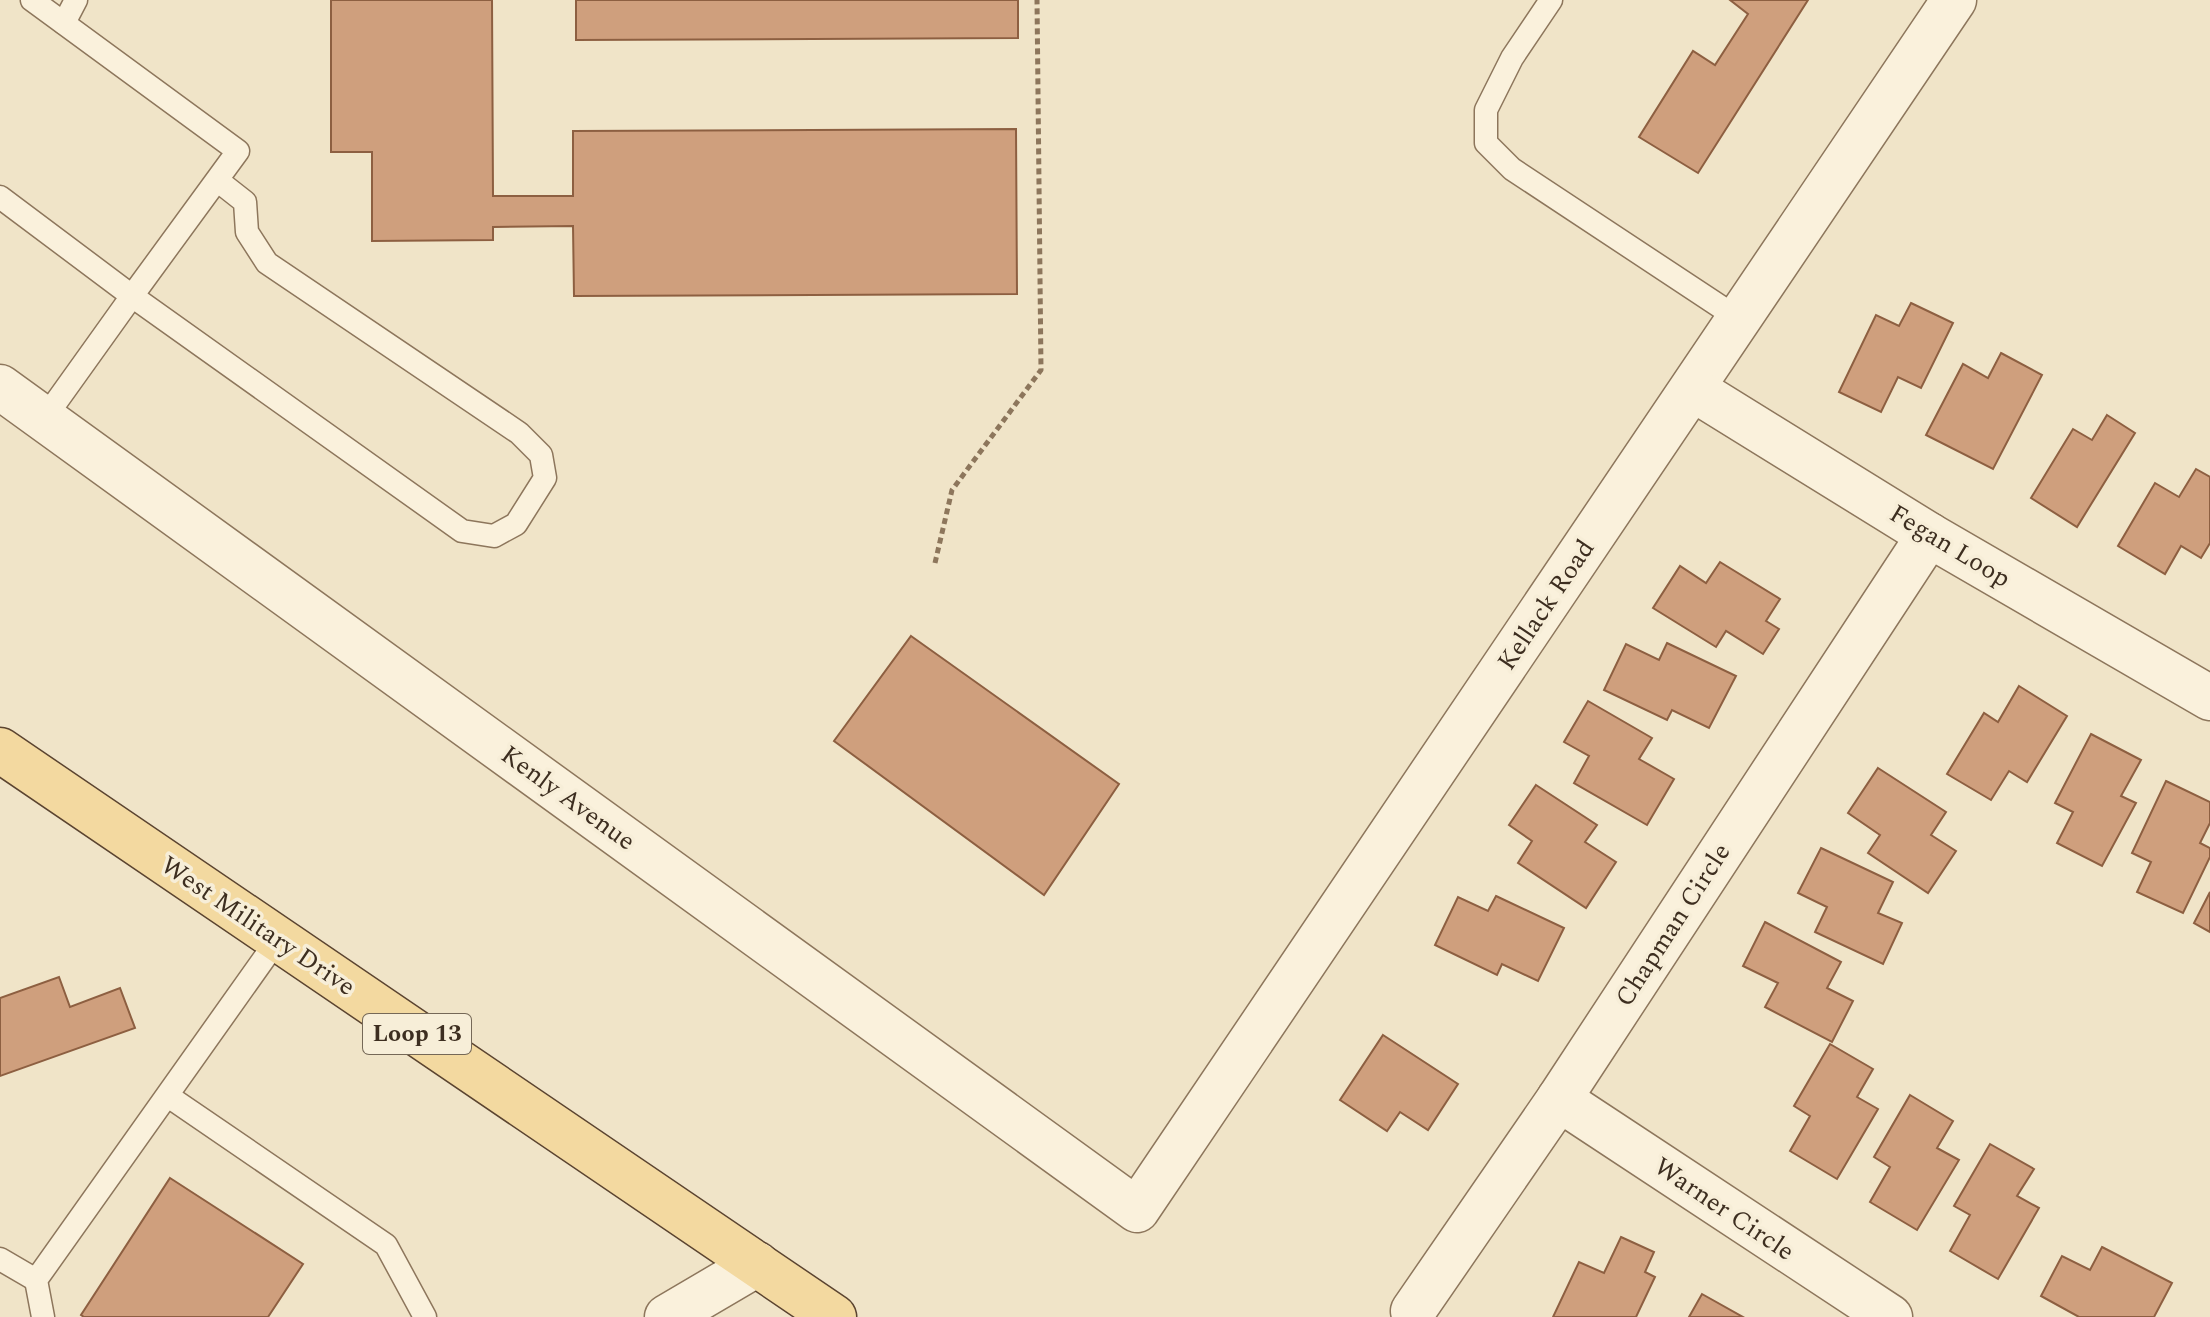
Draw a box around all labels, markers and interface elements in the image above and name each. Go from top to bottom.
street label: Fegan Loop [1882,494,2018,598]
street label: Kellack Road [1487,531,1605,679]
street label: Kenly Avenue [492,735,644,861]
street label: Chapman Circle [1605,835,1741,1015]
street label: West Military Drive [152,846,364,1006]
road number: Loop 13 [363,1014,471,1054]
street label: Warner Circle [1645,1147,1803,1271]

